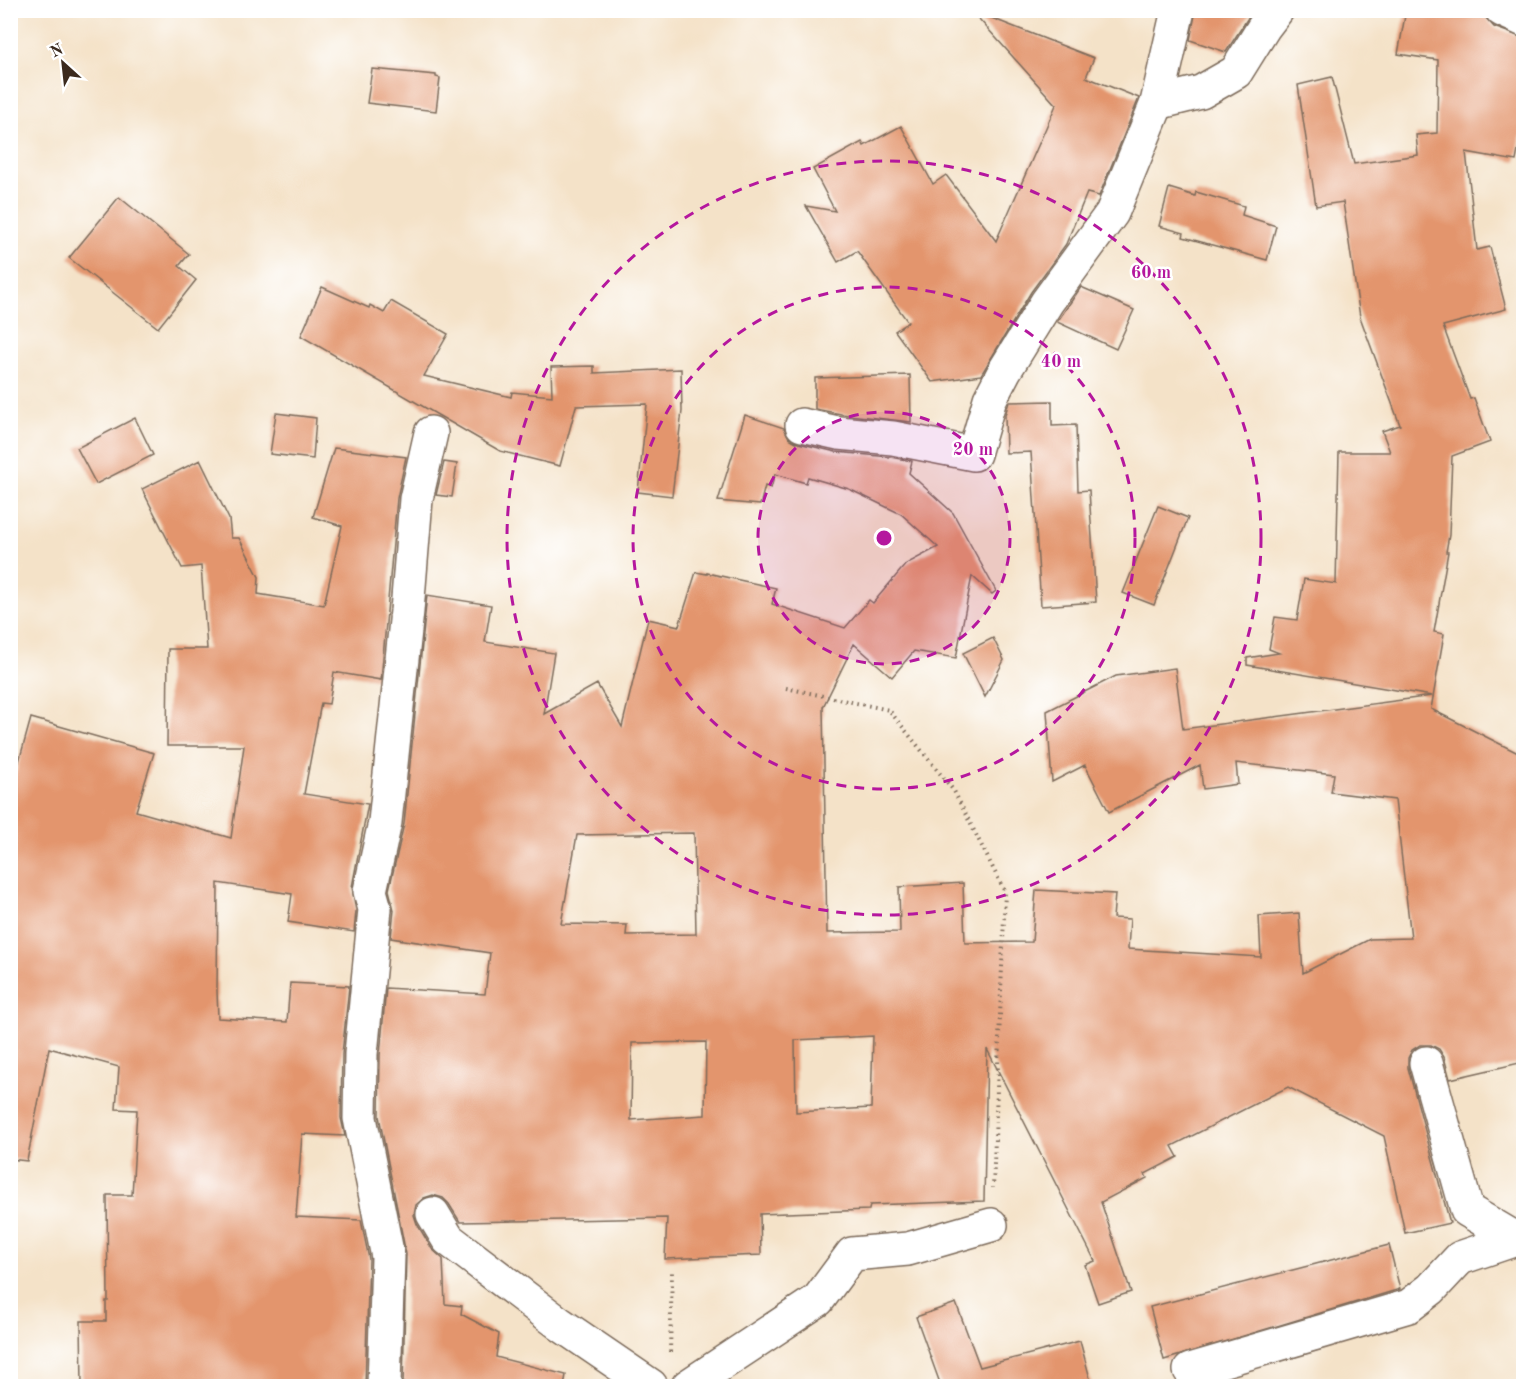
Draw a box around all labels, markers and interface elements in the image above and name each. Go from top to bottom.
north arrow [33,33,93,93]
text: N [48,41,67,61]
text: 60 m [1131,264,1171,282]
text: 40 m [1041,353,1081,371]
text: 20 m [953,441,993,459]
centre of rings [874,528,894,548]

